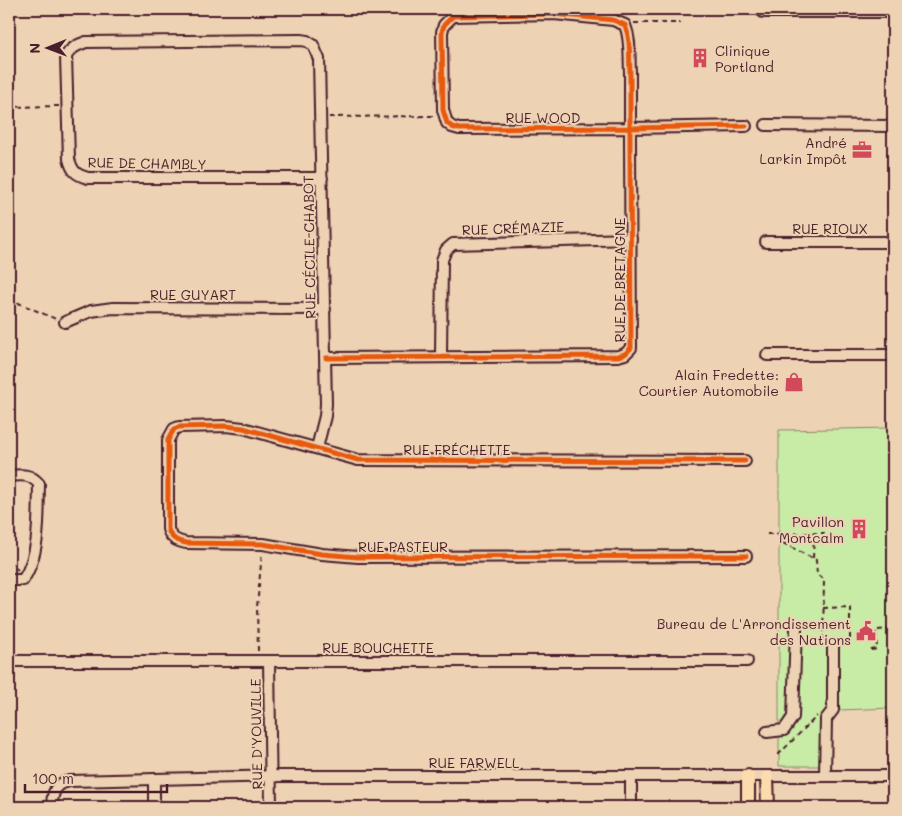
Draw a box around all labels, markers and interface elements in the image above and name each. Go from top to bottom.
north arrow [22,22,72,72]
place label: Clinique Portland [715,41,774,76]
text: N [25,43,44,54]
building icon: Clinique Portland [689,47,711,69]
street label: RUE WOOD [506,108,580,127]
place label: André Larkin Impôt [760,133,847,168]
office icon: André Larkin Impôt [851,139,873,161]
street label: RUE DE CHAMBLY [87,152,207,174]
street label: RUE CÉCILE-CHABOT [298,175,320,319]
street label: RUE CRÉMAZIE [462,217,564,239]
street label: RUE DE BRETAGNE [610,218,629,342]
street label: RUE RIOUX [792,219,868,238]
street label: RUE GUYART [150,285,236,304]
place label: Alain Fredette: Courtier Automobile [639,365,779,400]
shop icon: Alain Fredette: Courtier Automobile [783,371,805,393]
street label: RUE FRÉCHETTE [403,440,511,459]
place label: Pavillon Montcalm [779,512,844,547]
building icon: Pavillon Montcalm [848,518,870,540]
street label: RUE PASTEUR [358,537,448,556]
place label: Bureau de L'Arrondissement des Nations [657,614,851,649]
public building icon: Bureau de L'Arrondissement des Nations [855,620,877,642]
street label: RUE BOUCHETTE [322,638,434,657]
street label: RUE D'YOUVILLE [246,678,266,790]
street label: RUE FARWELL [429,753,520,772]
scale bar [25,761,168,793]
text: 100 m [32,768,74,788]

